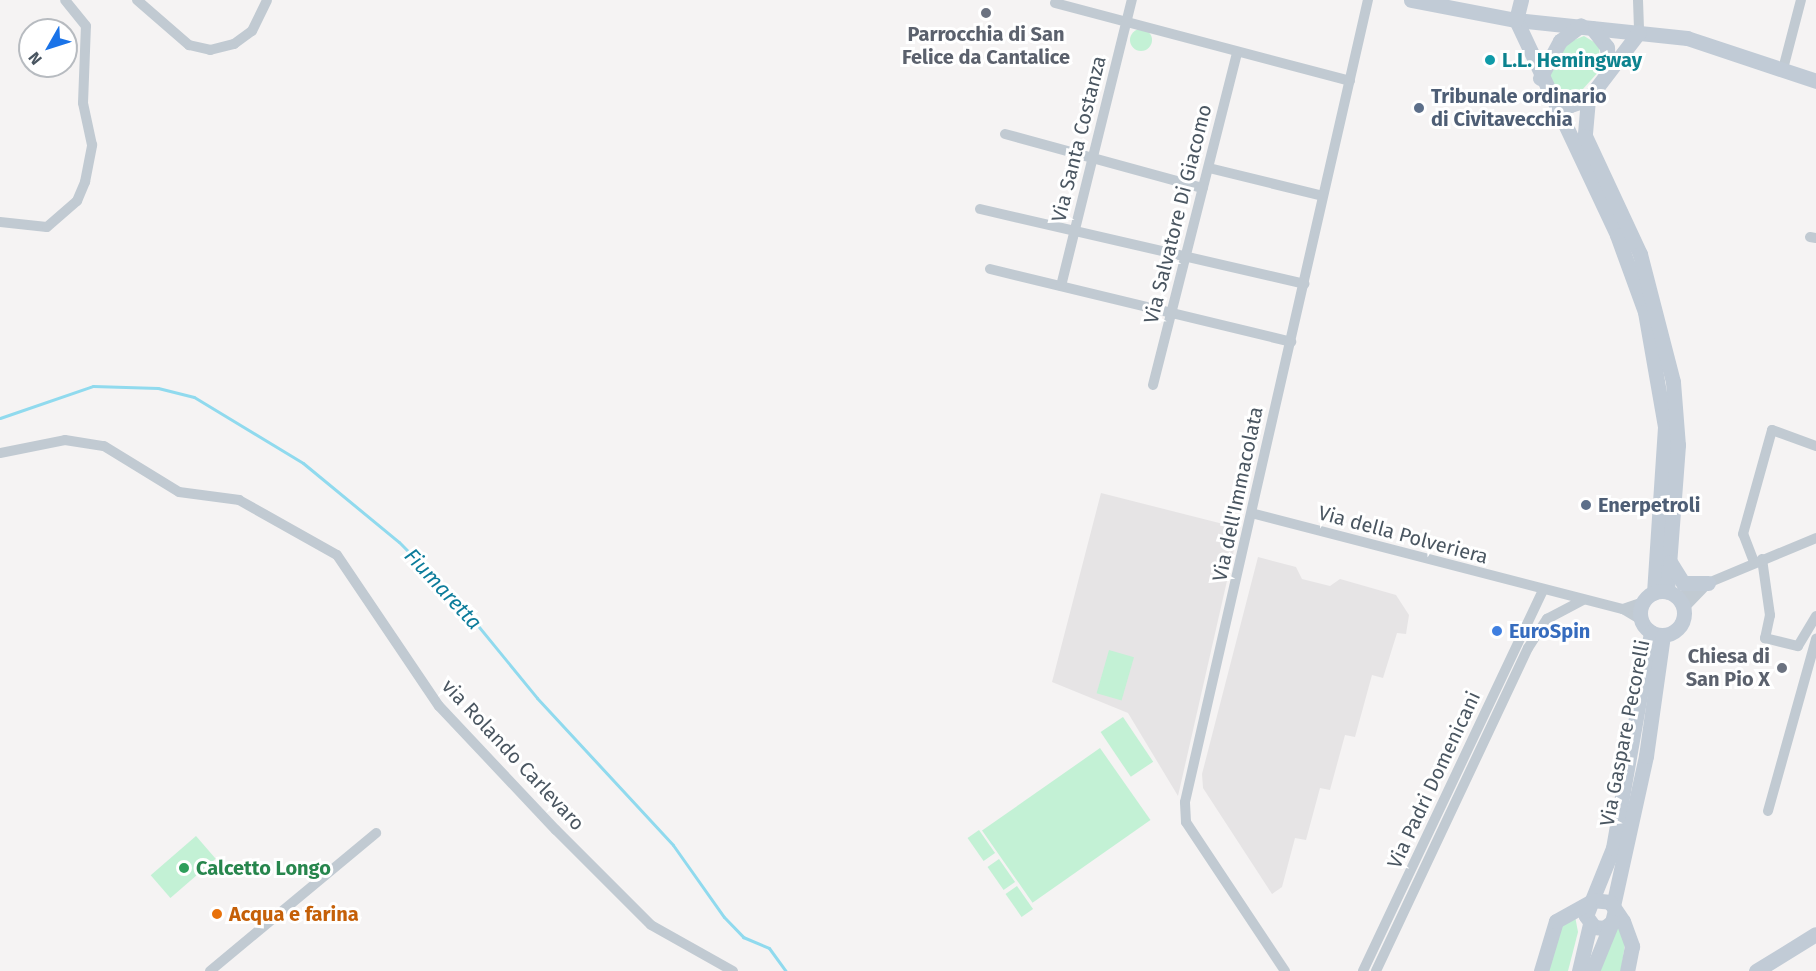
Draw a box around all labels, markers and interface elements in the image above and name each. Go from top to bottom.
marker: Parrocchia di San Felice da Cantalice [979,6,993,20]
north arrow [18,18,78,78]
place label: Parrocchia di San Felice da Cantalice [902,22,1070,69]
text: N [24,48,46,68]
place label: L.L. Hemingway [1502,48,1642,72]
street label: Via Santa Costanza [1047,53,1111,225]
marker: L.L. Hemingway [1483,53,1497,67]
place label: Tribunale ordinario di Civitavecchia [1431,84,1607,131]
marker: Tribunale ordinario di Civitavecchia [1412,101,1426,115]
street label: Via Salvatore Di Giacomo [1139,102,1217,326]
street label: Via dell'Immacolata [1208,404,1268,584]
place label: Enerpetroli [1598,493,1700,517]
marker: Enerpetroli [1579,498,1593,512]
street label: Via della Polveriera [1315,501,1491,569]
water label: Fiumaretta [399,543,487,635]
place label: EuroSpin [1509,619,1590,643]
marker: EuroSpin [1490,624,1504,638]
street label: Via Gaspare Pecorelli [1595,638,1655,828]
place label: Chiesa di San Pio X [1686,644,1770,691]
marker: Chiesa di San Pio X [1775,661,1789,675]
street label: via Rolando Carlevaro [437,674,589,836]
street label: Via Padri Domenicani [1382,688,1486,872]
place label: Calcetto Longo [196,856,331,880]
marker: Calcetto Longo [177,861,191,875]
place label: Acqua e farina [229,902,359,926]
marker: Acqua e farina [210,907,224,921]

